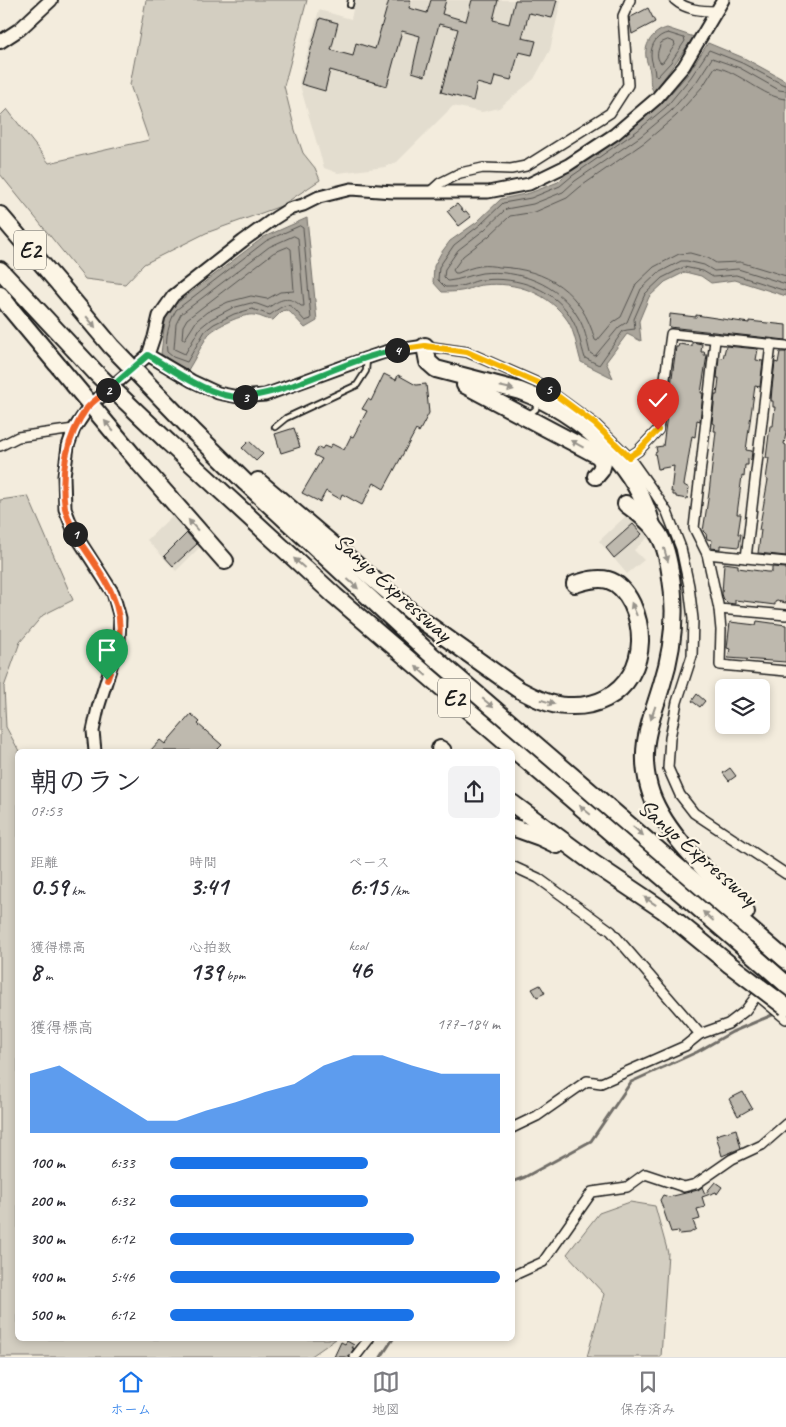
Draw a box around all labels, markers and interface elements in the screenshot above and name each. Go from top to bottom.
road number: E2 [14,230,46,270]
one-way arrow [86,316,97,329]
pin: 4 [384,338,410,362]
text: 4 [394,342,401,359]
pin: 5 [536,376,560,402]
pin: 2 [96,378,120,402]
pin [637,379,679,430]
text: 5 [545,381,552,398]
text: 2 [105,382,112,399]
pin: 3 [232,384,258,410]
one-way arrow [499,384,514,392]
icon: check [644,386,672,414]
text: 3 [242,389,249,406]
one-way arrow [104,420,115,433]
one-way arrow [570,440,585,448]
one-way arrow [187,519,199,531]
pin: 1 [62,522,88,546]
text: 1 [72,526,79,543]
street label: Sanyo Expressway [328,526,460,649]
one-way arrow [663,547,671,562]
one-way arrow [294,557,306,569]
one-way arrow [346,578,358,590]
one-way arrow [629,602,637,616]
pin [86,629,128,680]
icon: arrive [93,636,121,664]
one-way arrow [416,665,428,677]
road number: E2 [438,678,470,718]
map controls [715,679,770,734]
button: layers [715,679,770,734]
one-way arrow [481,697,494,708]
one-way arrow [541,698,556,706]
one-way arrow [648,706,656,721]
text: 朝のラン [30,764,142,799]
button: share [448,766,500,818]
street label: Sanyo Expressway [632,792,765,913]
text: 07:53 [30,801,62,821]
one-way arrow [579,805,592,816]
one-way arrow [631,826,644,837]
text: 距離 [30,854,58,871]
text: 時間 [189,854,217,871]
text: ペース [349,854,390,871]
text: 0.59 [30,871,68,903]
text: 3:41 [189,871,228,903]
text: 6:15 [349,871,387,903]
text: km [68,882,85,899]
text: /km [387,882,409,899]
one-way arrow [643,896,656,906]
one-way arrow [703,910,715,922]
text: kcal [349,937,367,954]
text: 獲得標高 [30,939,86,956]
text: 心拍数 [189,939,231,956]
text: 46 [349,954,372,986]
text: 8 [30,956,41,988]
text: 139 [189,956,223,988]
text: m [41,967,53,984]
text: bpm [223,967,245,984]
text: 177–184 m [437,1014,500,1034]
text: 獲得標高 [30,1018,94,1038]
text: 100 m [30,1153,65,1173]
text: 6:33 [110,1153,135,1173]
text: 200 m [30,1191,65,1211]
text: 6:32 [110,1191,135,1211]
text: 300 m [30,1229,65,1249]
text: 6:12 [110,1229,135,1249]
text: 400 m [30,1267,65,1287]
text: 5:46 [110,1267,135,1287]
text: 500 m [30,1305,64,1325]
text: 6:12 [110,1305,135,1325]
tab: ホーム [110,1368,152,1418]
tab: 地図 [372,1368,400,1418]
tab: 保存済み [620,1368,676,1418]

